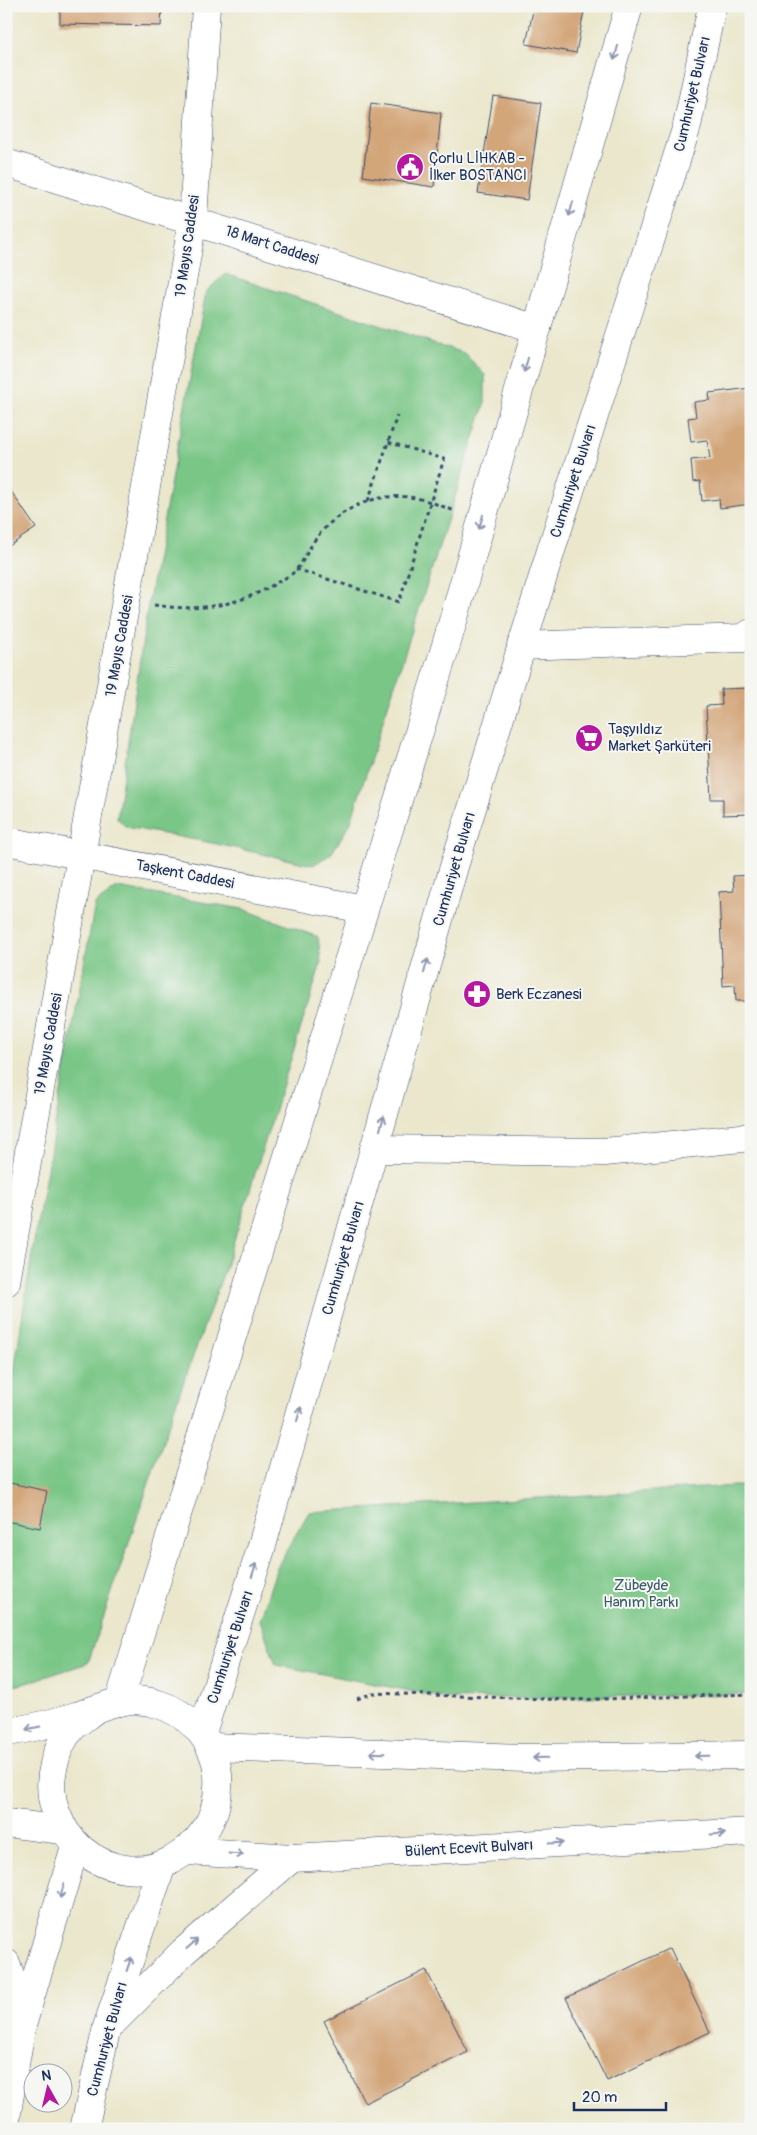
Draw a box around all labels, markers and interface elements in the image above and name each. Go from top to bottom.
street label: Cumhuriyet Bulvarı [670,35,715,154]
one-way arrow [610,45,620,61]
place label: Çorlu LİHKAB - İlker BOSTANCI [429,149,527,185]
public building icon: Çorlu LİHKAB - İlker BOSTANCI [395,152,425,182]
street label: 19 Mayıs Caddesi [171,193,204,298]
one-way arrow [565,201,575,217]
street label: 18 Mart Caddesi [223,221,321,270]
one-way arrow [521,357,530,373]
street label: Cumhuriyet Bulvarı [546,422,601,540]
one-way arrow [476,513,486,529]
street label: 19 Mayıs Caddesi [101,593,138,698]
place label: Taşyıldız Market Şarküteri [608,720,711,756]
supermarket icon: Taşyıldız Market Şarküteri [574,723,604,753]
street label: Cumhuriyet Bulvarı [429,810,480,928]
street label: Taşkent Caddesi [134,856,236,893]
one-way arrow [422,959,431,975]
pharmacy icon: Berk Eczanesi [462,979,492,1009]
place label: Berk Eczanesi [496,985,582,1004]
street label: 19 Mayıs Caddesi [30,991,67,1096]
one-way arrow [377,1115,387,1131]
street label: Cumhuriyet Bulvarı [318,1199,369,1317]
one-way arrow [295,1406,305,1422]
one-way arrow [250,1562,260,1578]
park label: Zübeyde Hanım Parkı [603,1576,679,1612]
street label: Cumhuriyet Bulvarı [203,1588,258,1706]
one-way arrow [26,1724,42,1733]
one-way arrow [369,1748,385,1757]
one-way arrow [694,1751,710,1761]
one-way arrow [532,1753,548,1763]
one-way arrow [710,1830,726,1839]
street label: Bülent Ecevit Bulvarı [404,1836,534,1861]
one-way arrow [547,1839,563,1848]
one-way arrow [228,1850,244,1859]
one-way arrow [56,1882,66,1898]
one-way arrow [185,1938,198,1950]
one-way arrow [124,1956,134,1972]
street label: Cumhuriyet Bulvarı [83,1980,132,2099]
north arrow [22,2062,72,2112]
text: N [40,2067,52,2085]
scale bar [574,2080,667,2112]
text: 20 m [582,2088,617,2107]

